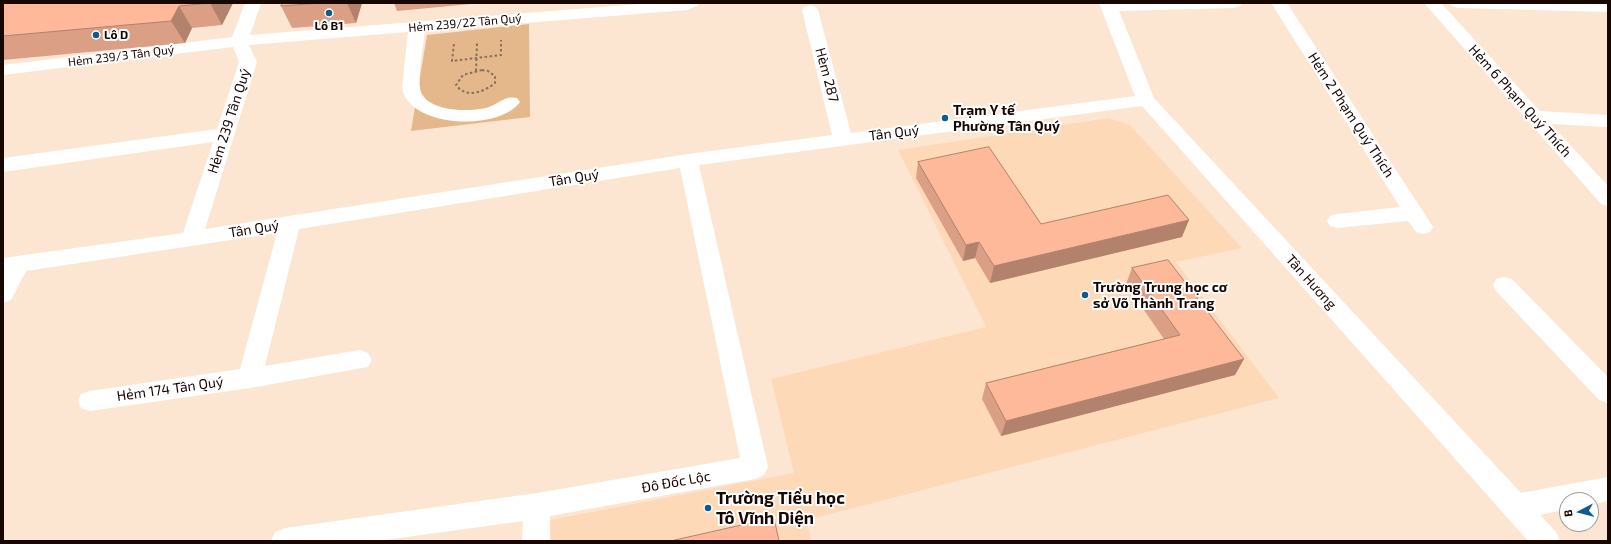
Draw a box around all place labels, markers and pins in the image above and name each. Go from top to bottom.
marker: Lô B1 [324,8,334,18]
place label: Lô B1 [315,19,343,33]
place label: Lô D [104,28,128,42]
marker: Lô D [91,30,101,40]
place label: Trạm Y tế Phường Tân Quý [953,102,1060,134]
marker: Trạm Y tế Phường Tân Quý [940,113,950,123]
place label: Trường Trung học cơ sở Võ Thành Trang [1093,279,1227,312]
marker: Trường Trung học cơ sở Võ Thành Trang [1080,290,1090,300]
place label: Trường Tiểu học Tô Vĩnh Diện [716,488,845,528]
marker: Trường Tiểu học Tô Vĩnh Diện [703,503,713,513]

